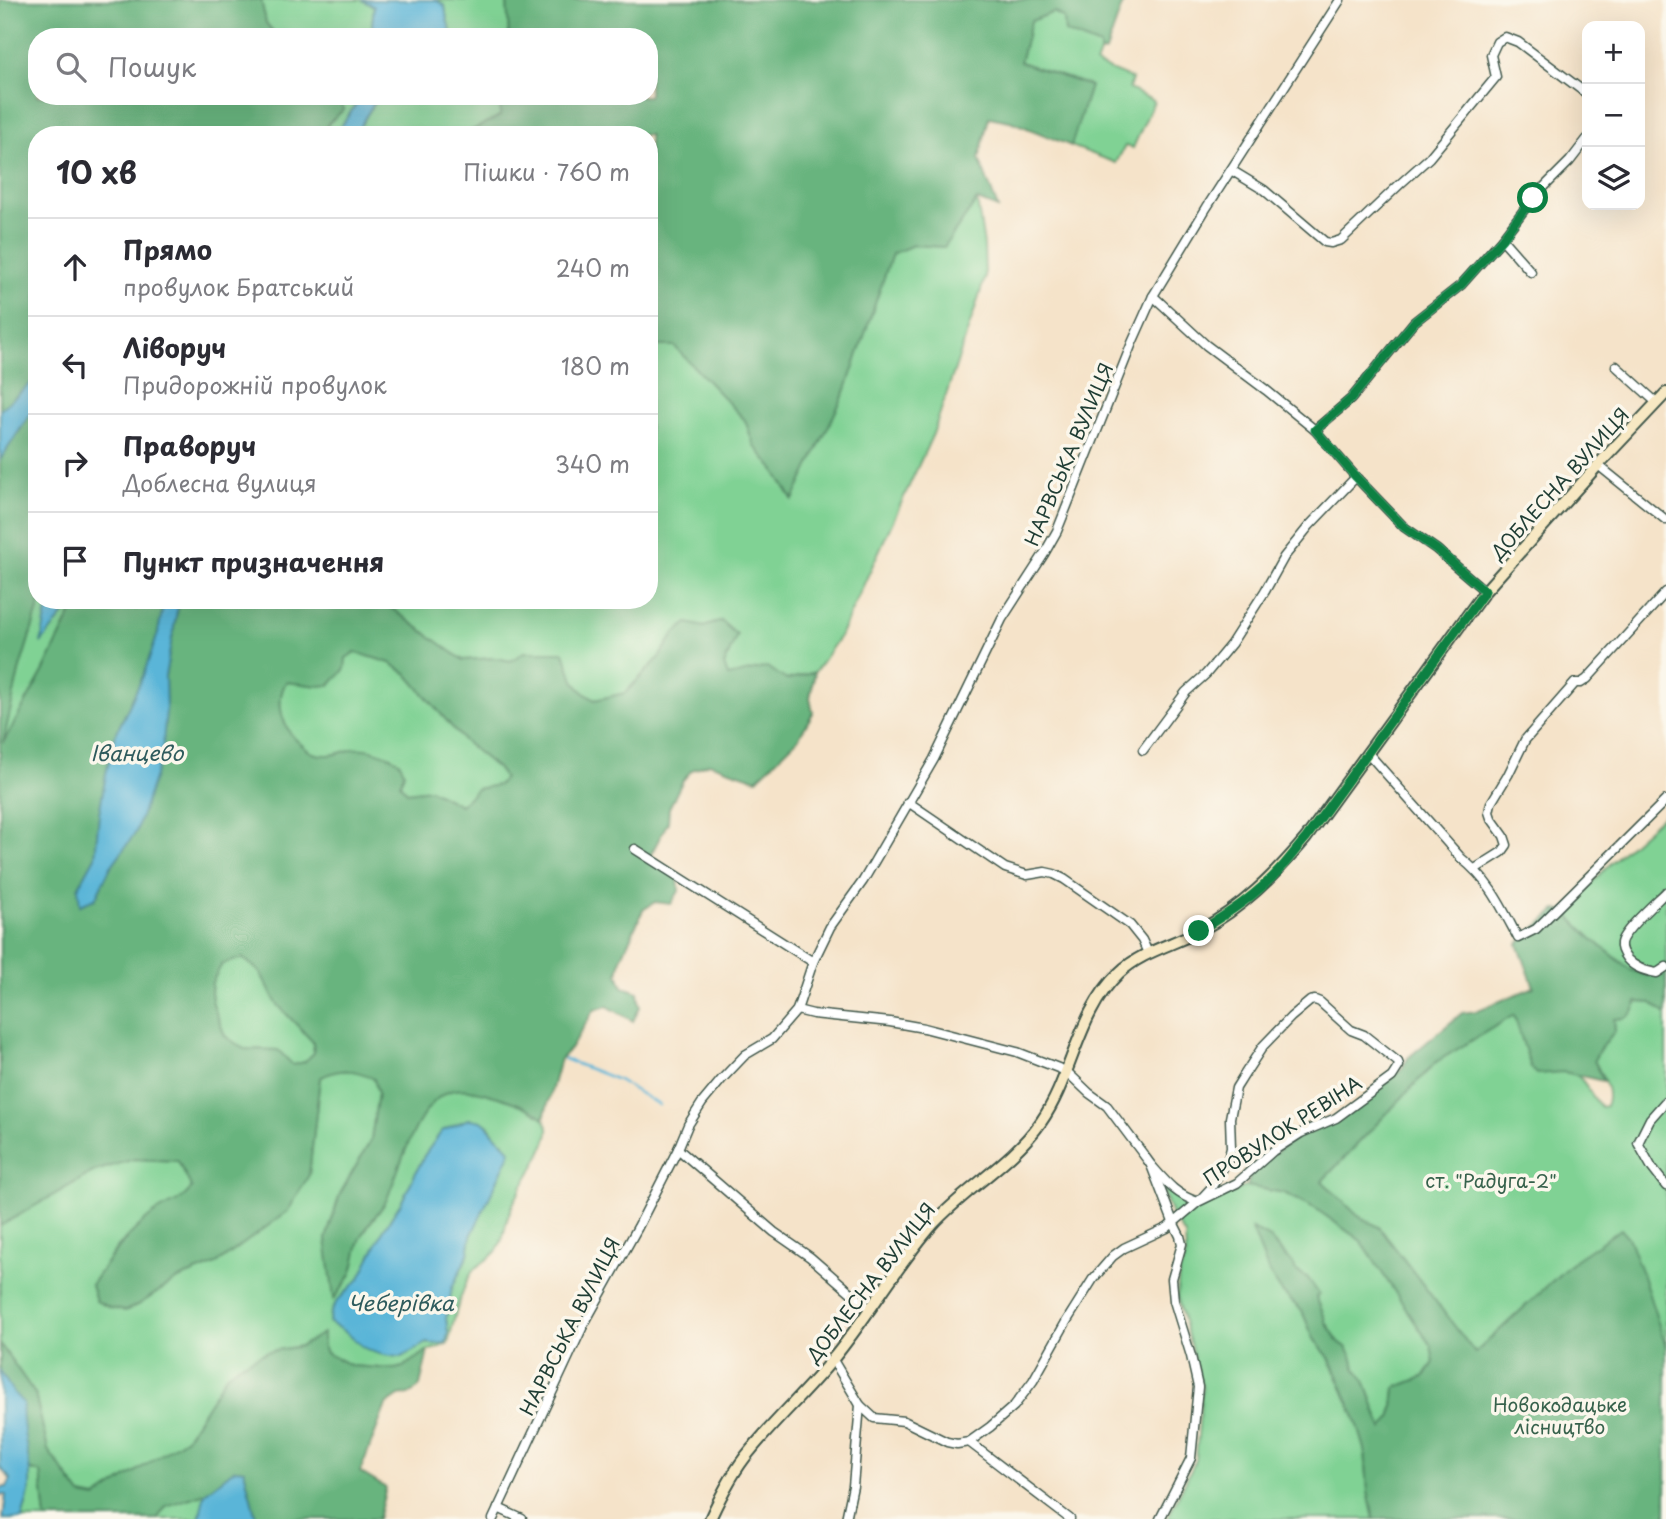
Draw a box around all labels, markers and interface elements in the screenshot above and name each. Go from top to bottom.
map controls [1582,21,1645,210]
button: + [1582,21,1645,84]
search box [28,28,658,105]
text: Пошук [108,47,196,86]
icon: search [52,48,90,86]
button: − [1582,84,1645,147]
button: layers [1582,147,1645,210]
text: 10 хв [56,149,137,194]
text: Пішки · 760 m [463,154,630,189]
route start [1517,182,1548,213]
text: Прямо [123,230,212,269]
icon: ahead [56,248,94,286]
text: 240 m [556,250,630,285]
text: провулок Братський [123,269,354,304]
text: Ліворуч [123,328,226,367]
icon: left [56,346,94,384]
text: 180 m [561,348,630,383]
street label: НАРВСЬКА ВУЛИЦЯ [1017,358,1119,550]
text: Придорожній провулок [123,367,387,402]
street label: ДОБЛЕСНА ВУЛИЦЯ [1482,401,1635,566]
text: Праворуч [123,426,256,465]
icon: right [56,444,94,482]
text: 340 m [555,446,630,481]
text: Доблесна вулиця [123,465,317,500]
icon: arrive [56,542,94,580]
text: Пункт призначення [123,542,384,581]
water label: Іванцево [91,736,184,768]
route end [1183,915,1214,946]
street label: ПРОВУЛОК РЕВІНА [1197,1068,1367,1192]
park label: ст. "Радуга-2" [1425,1166,1557,1194]
street label: ДОБЛЕСНА ВУЛИЦЯ [798,1196,941,1369]
street label: НАРВСЬКА ВУЛИЦЯ [512,1232,626,1420]
water label: Чеберівка [348,1286,455,1318]
park label: Новокодацьке лісництво [1493,1390,1627,1440]

